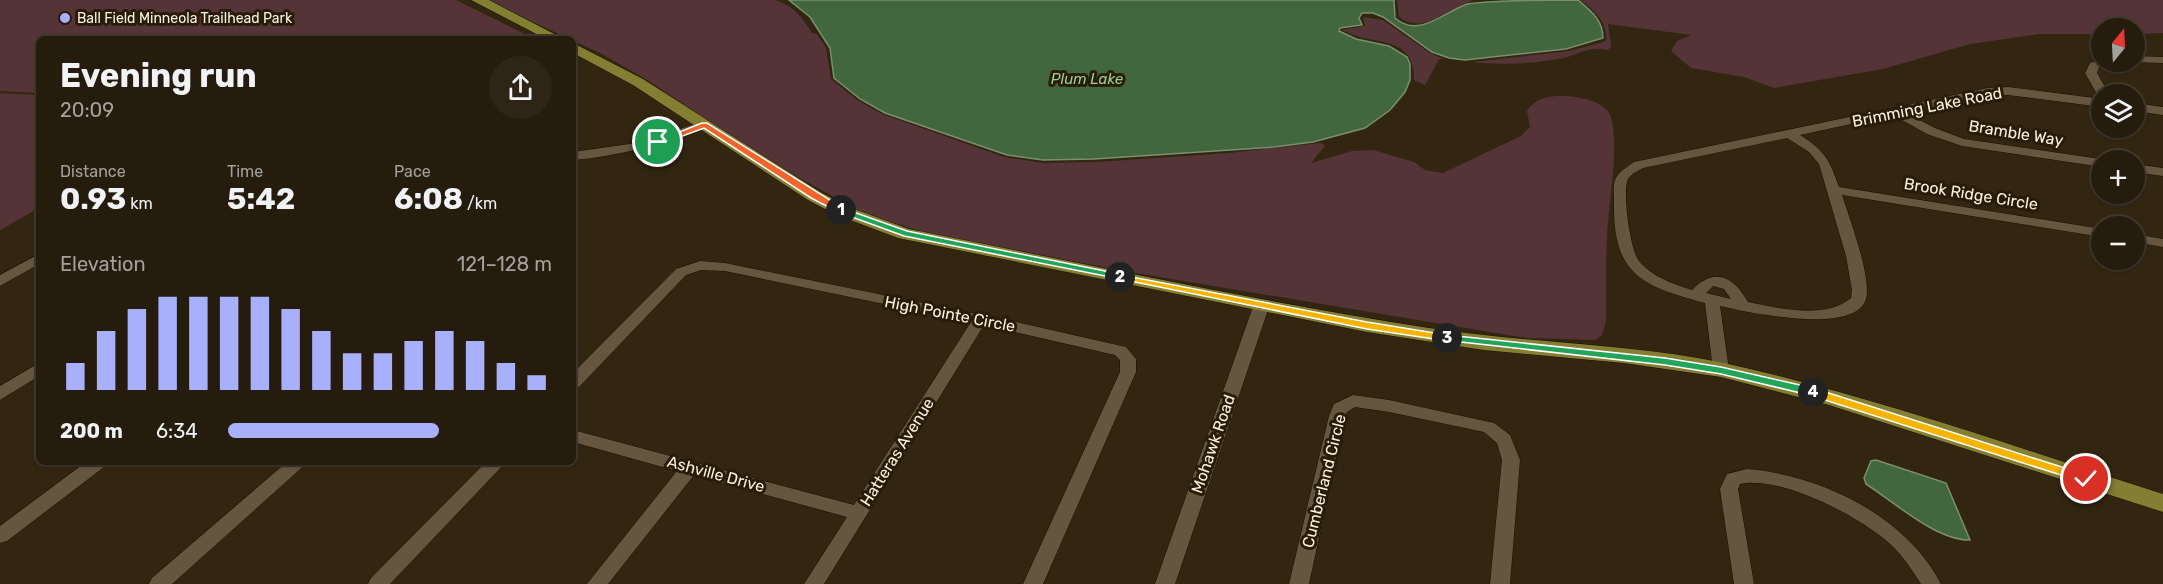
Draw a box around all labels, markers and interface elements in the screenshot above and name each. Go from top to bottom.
place label: Ball Field Minneola Trailhead Park [77,10,293,27]
marker: Ball Field Minneola Trailhead Park [58,11,72,25]
north arrow [2091,18,2145,72]
map controls [2091,18,2145,270]
text: Evening run [60,56,257,95]
button: share [489,56,552,119]
water label: Plum Lake [1051,70,1124,88]
street label: Brimming Lake Road [1850,83,2004,131]
button: layers [2091,84,2145,138]
text: 20:09 [60,98,114,122]
pin [632,116,683,167]
street label: Bramble Way [1967,116,2065,150]
icon: arrive [641,125,674,158]
button: + [2091,150,2145,204]
text: Distance [60,162,126,181]
text: Time [227,162,263,181]
text: Pace [394,162,431,181]
street label: Brook Ridge Circle [1903,174,2039,214]
text: 0.93 [60,181,126,217]
text: 5:42 [227,181,295,217]
text: 6:08 [394,181,463,217]
text: km [126,194,153,213]
text: /km [463,194,497,213]
pin: 1 [826,195,856,225]
text: 1 [837,200,845,219]
button: − [2091,216,2145,270]
text: Elevation [60,252,146,276]
text: 121–128 m [457,252,552,276]
pin: 2 [1105,262,1135,292]
text: 2 [1115,267,1125,286]
street label: High Pointe Circle [883,292,1017,336]
pin: 3 [1432,323,1462,353]
text: 3 [1442,328,1452,347]
pin: 4 [1798,377,1828,407]
text: 4 [1808,382,1818,401]
street label: Mohawk Road [1187,392,1239,496]
street label: Hatteras Avenue [856,394,938,510]
street label: Cumberland Circle [1298,412,1350,550]
text: 200 m [60,419,123,443]
text: 6:34 [156,419,198,443]
street label: Ashville Drive [665,452,767,496]
pin [2060,453,2111,504]
icon: check [2069,462,2102,495]

